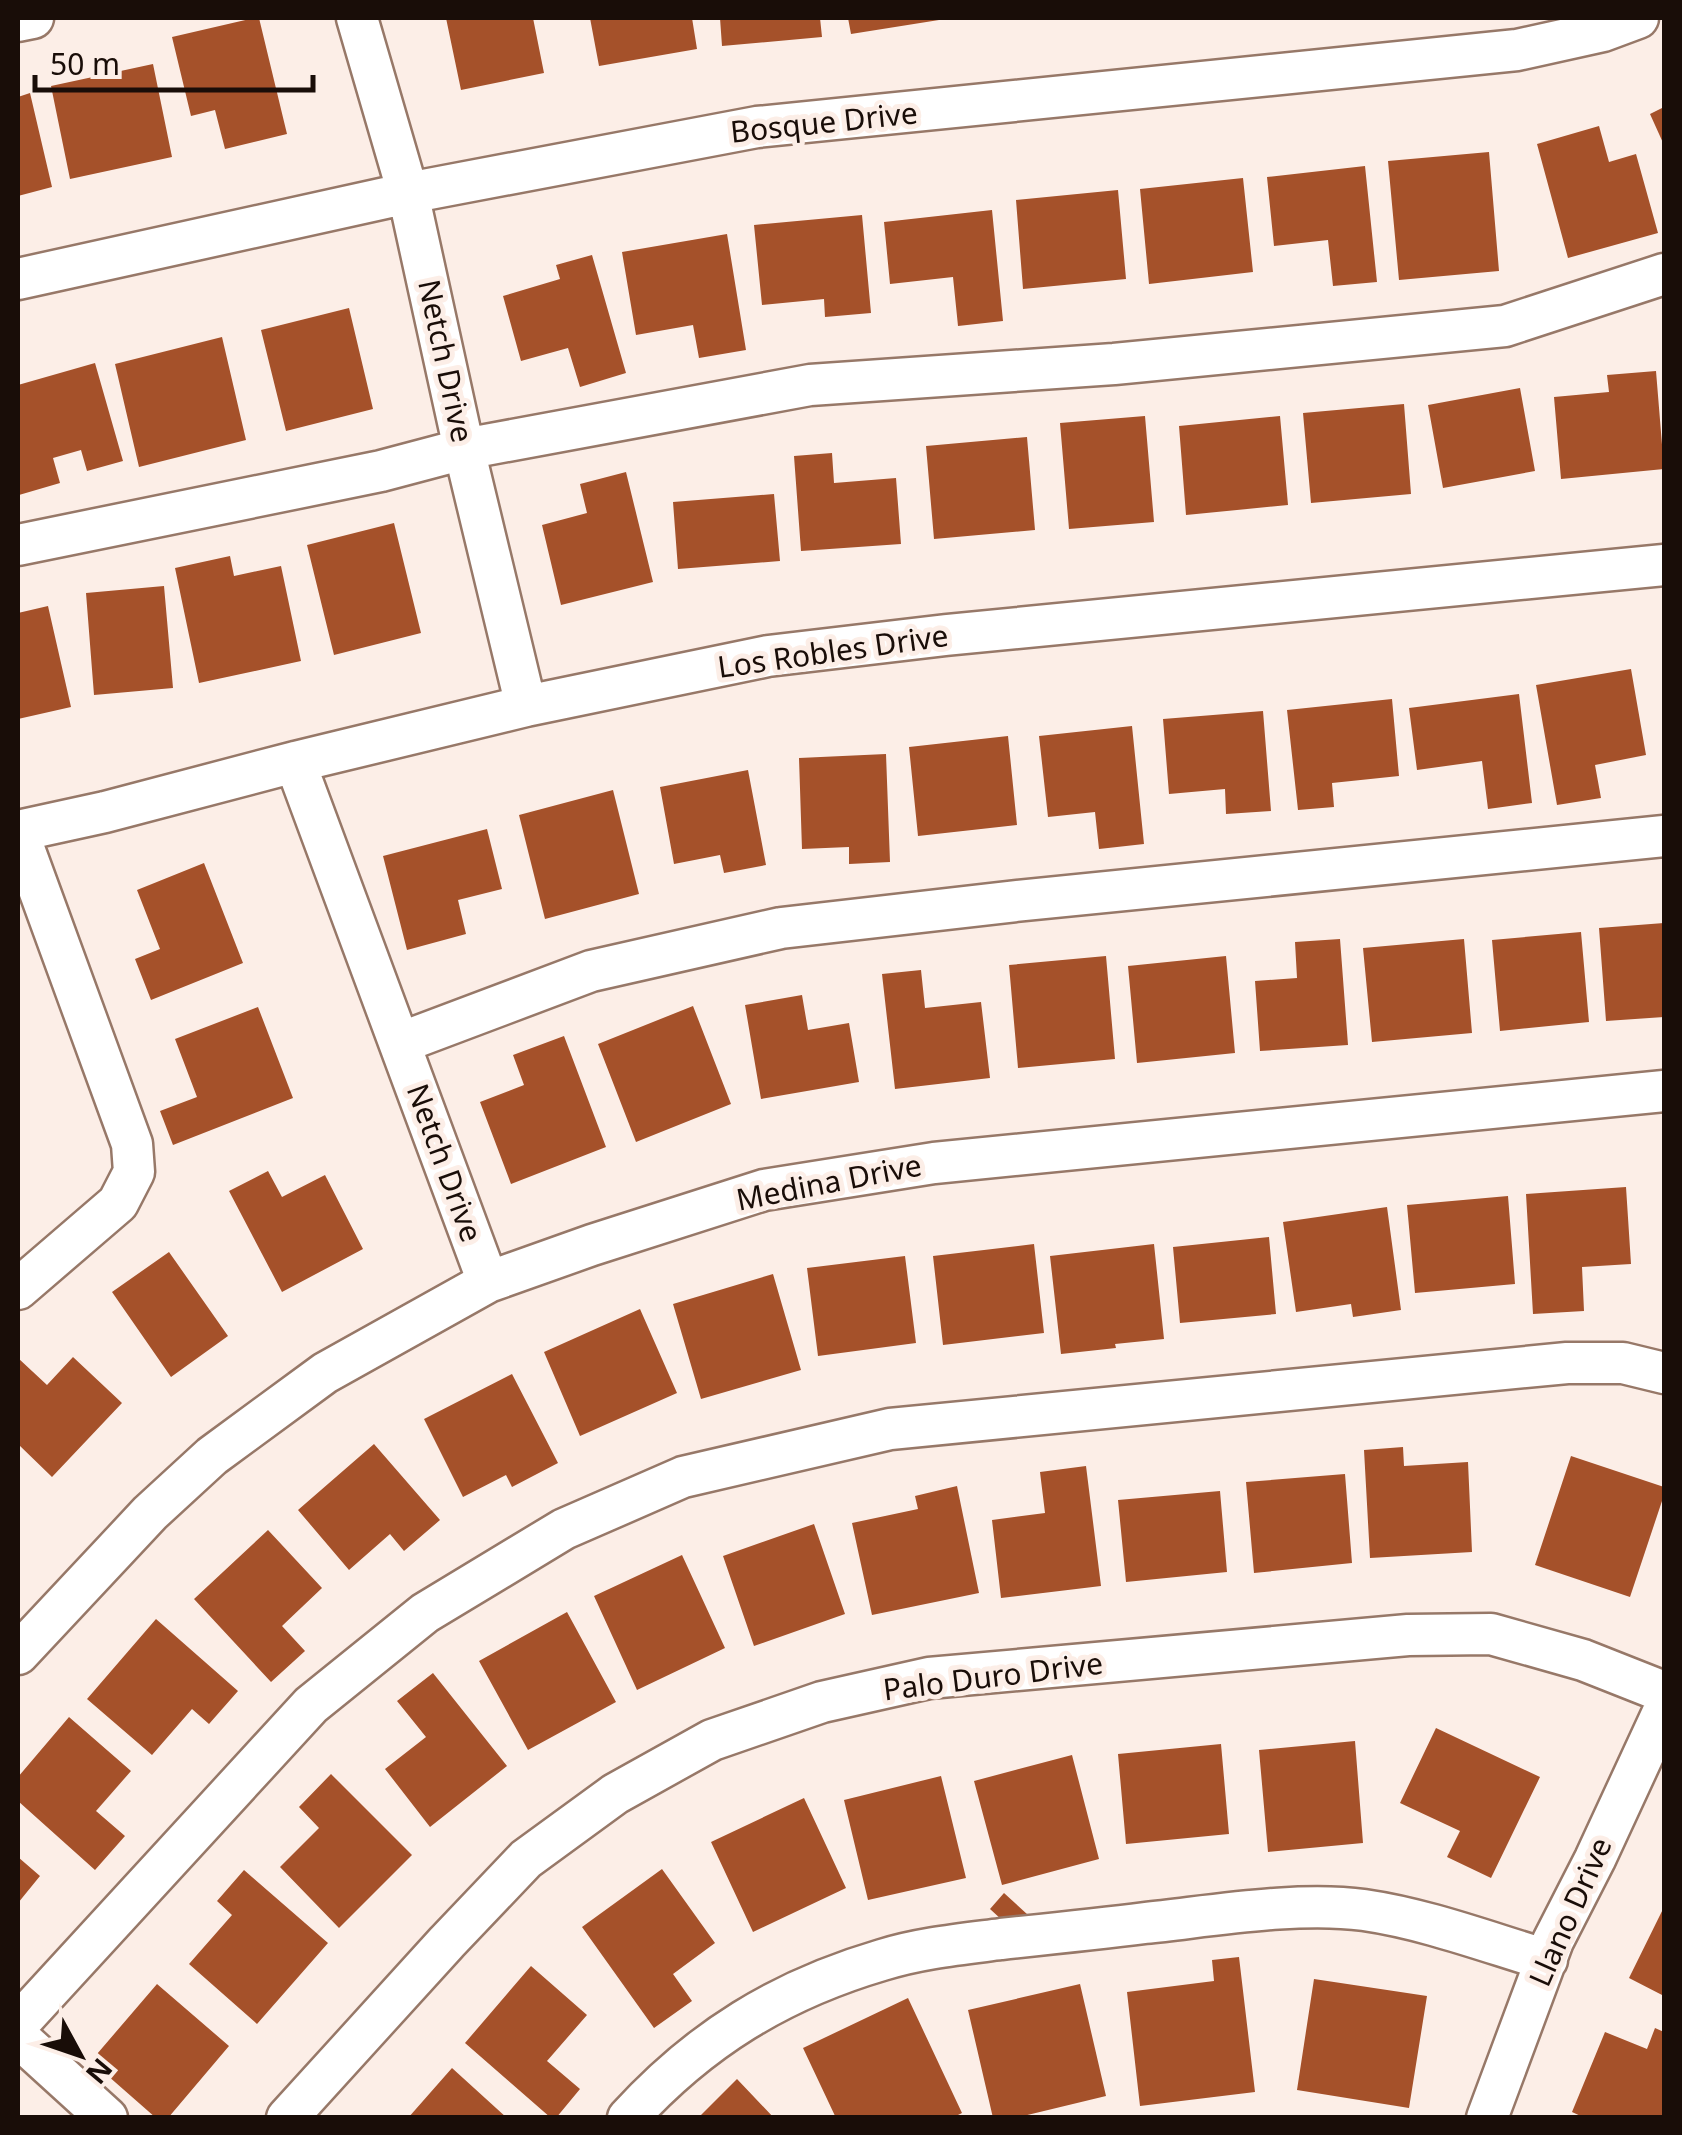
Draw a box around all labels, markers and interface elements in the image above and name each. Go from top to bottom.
scale bar [35,30,312,92]
text: 50 m [50,43,120,84]
street label: Bosque Drive [728,91,919,152]
street label: Netch Drive [409,275,484,446]
street label: Los Robles Drive [715,614,951,687]
street label: Netch Drive [398,1078,493,1247]
street label: Medina Drive [733,1143,925,1220]
street label: Palo Duro Drive [881,1642,1105,1709]
street label: Llano Drive [1519,1830,1621,1992]
north arrow [30,2005,130,2105]
text: N [78,2051,122,2093]

